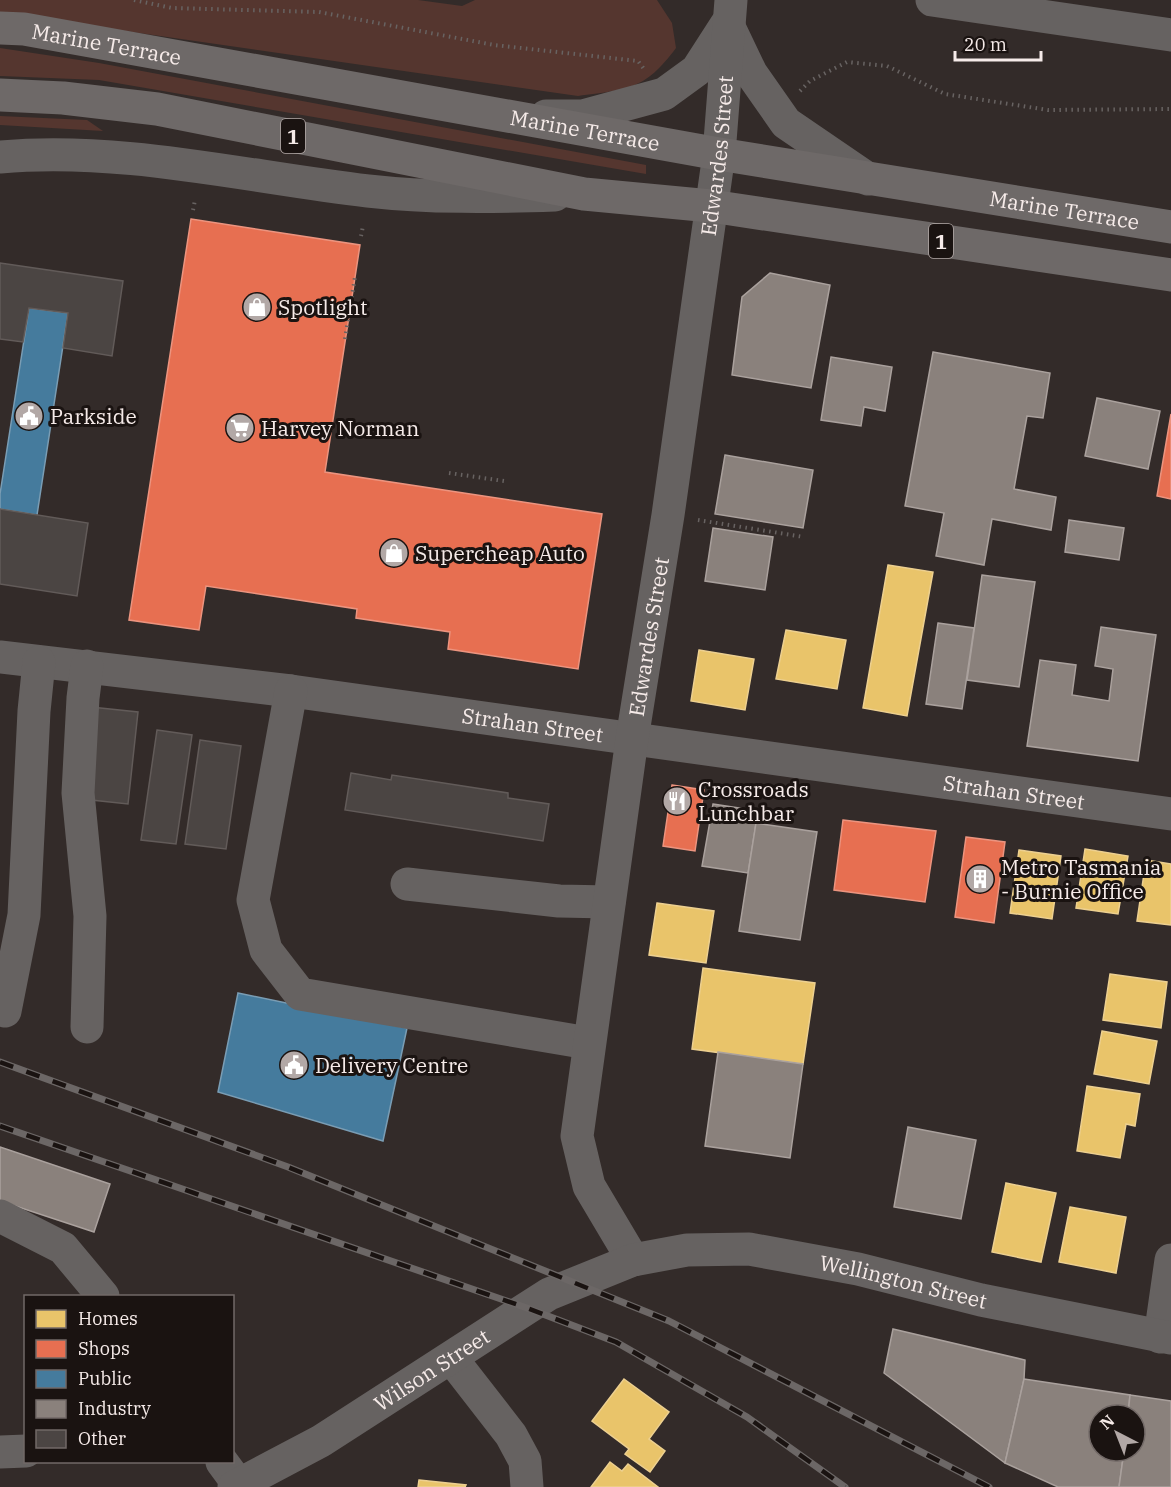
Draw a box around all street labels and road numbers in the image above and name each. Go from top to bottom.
street label: Marine Terrace [30,17,184,71]
street label: Edwardes Street [694,74,739,238]
street label: Marine Terrace [508,103,662,157]
road number: 1 [281,119,305,153]
street label: Marine Terrace [987,184,1141,236]
road number: 1 [929,224,953,258]
street label: Edwardes Street [622,555,675,718]
street label: Strahan Street [460,701,605,749]
street label: Strahan Street [941,768,1086,816]
street label: Wellington Street [817,1248,989,1315]
street label: Wilson Street [368,1322,495,1417]

